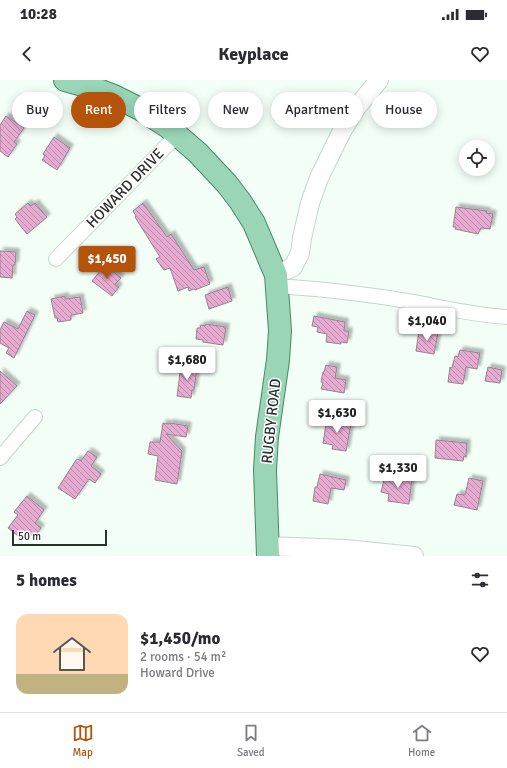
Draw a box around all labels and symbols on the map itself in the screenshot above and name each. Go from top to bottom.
street label: HOWARD DRIVE [83,144,167,232]
pin: $1,450 [74,246,140,280]
pin: $1,040 [394,308,460,342]
pin: $1,680 [154,347,220,381]
street label: RUGBY ROAD [258,378,284,464]
pin: $1,630 [304,400,370,434]
pin: $1,330 [365,455,431,489]
scale bar [12,528,107,547]

